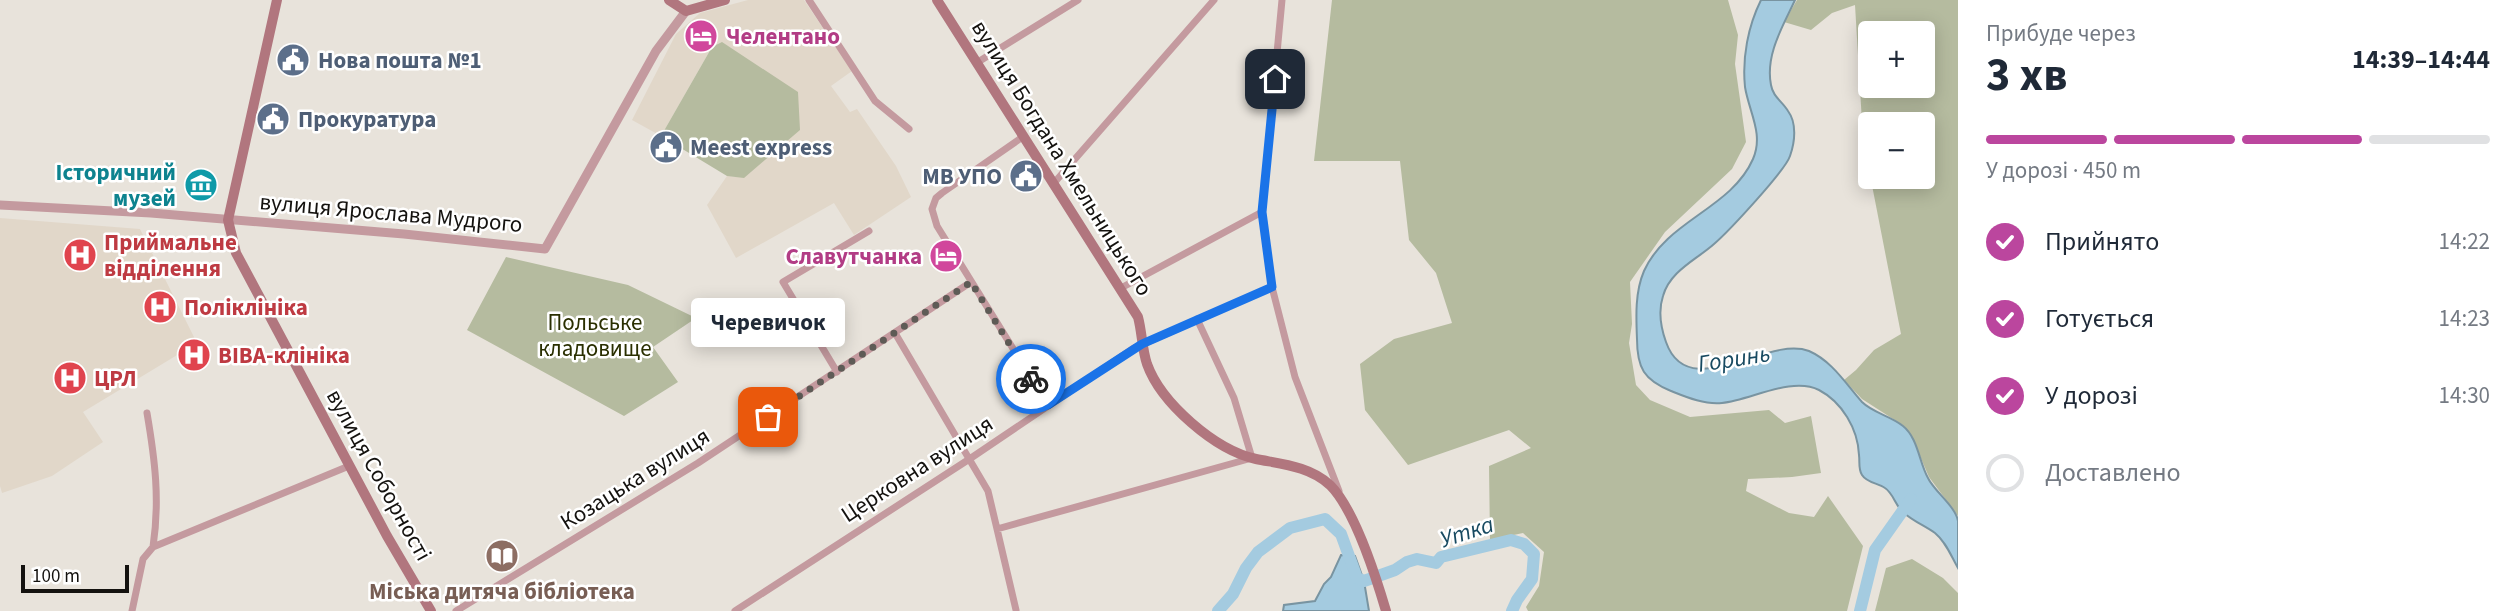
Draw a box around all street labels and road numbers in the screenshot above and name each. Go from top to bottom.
street label: вулиця Богдана Хмельницького [963,14,1161,302]
street label: вулиця Ярослава Мудрого [258,185,524,241]
street label: вулиця Соборності [318,383,440,567]
street label: Церковна вулиця [834,407,1000,531]
street label: Козацька вулиця [554,420,716,538]

